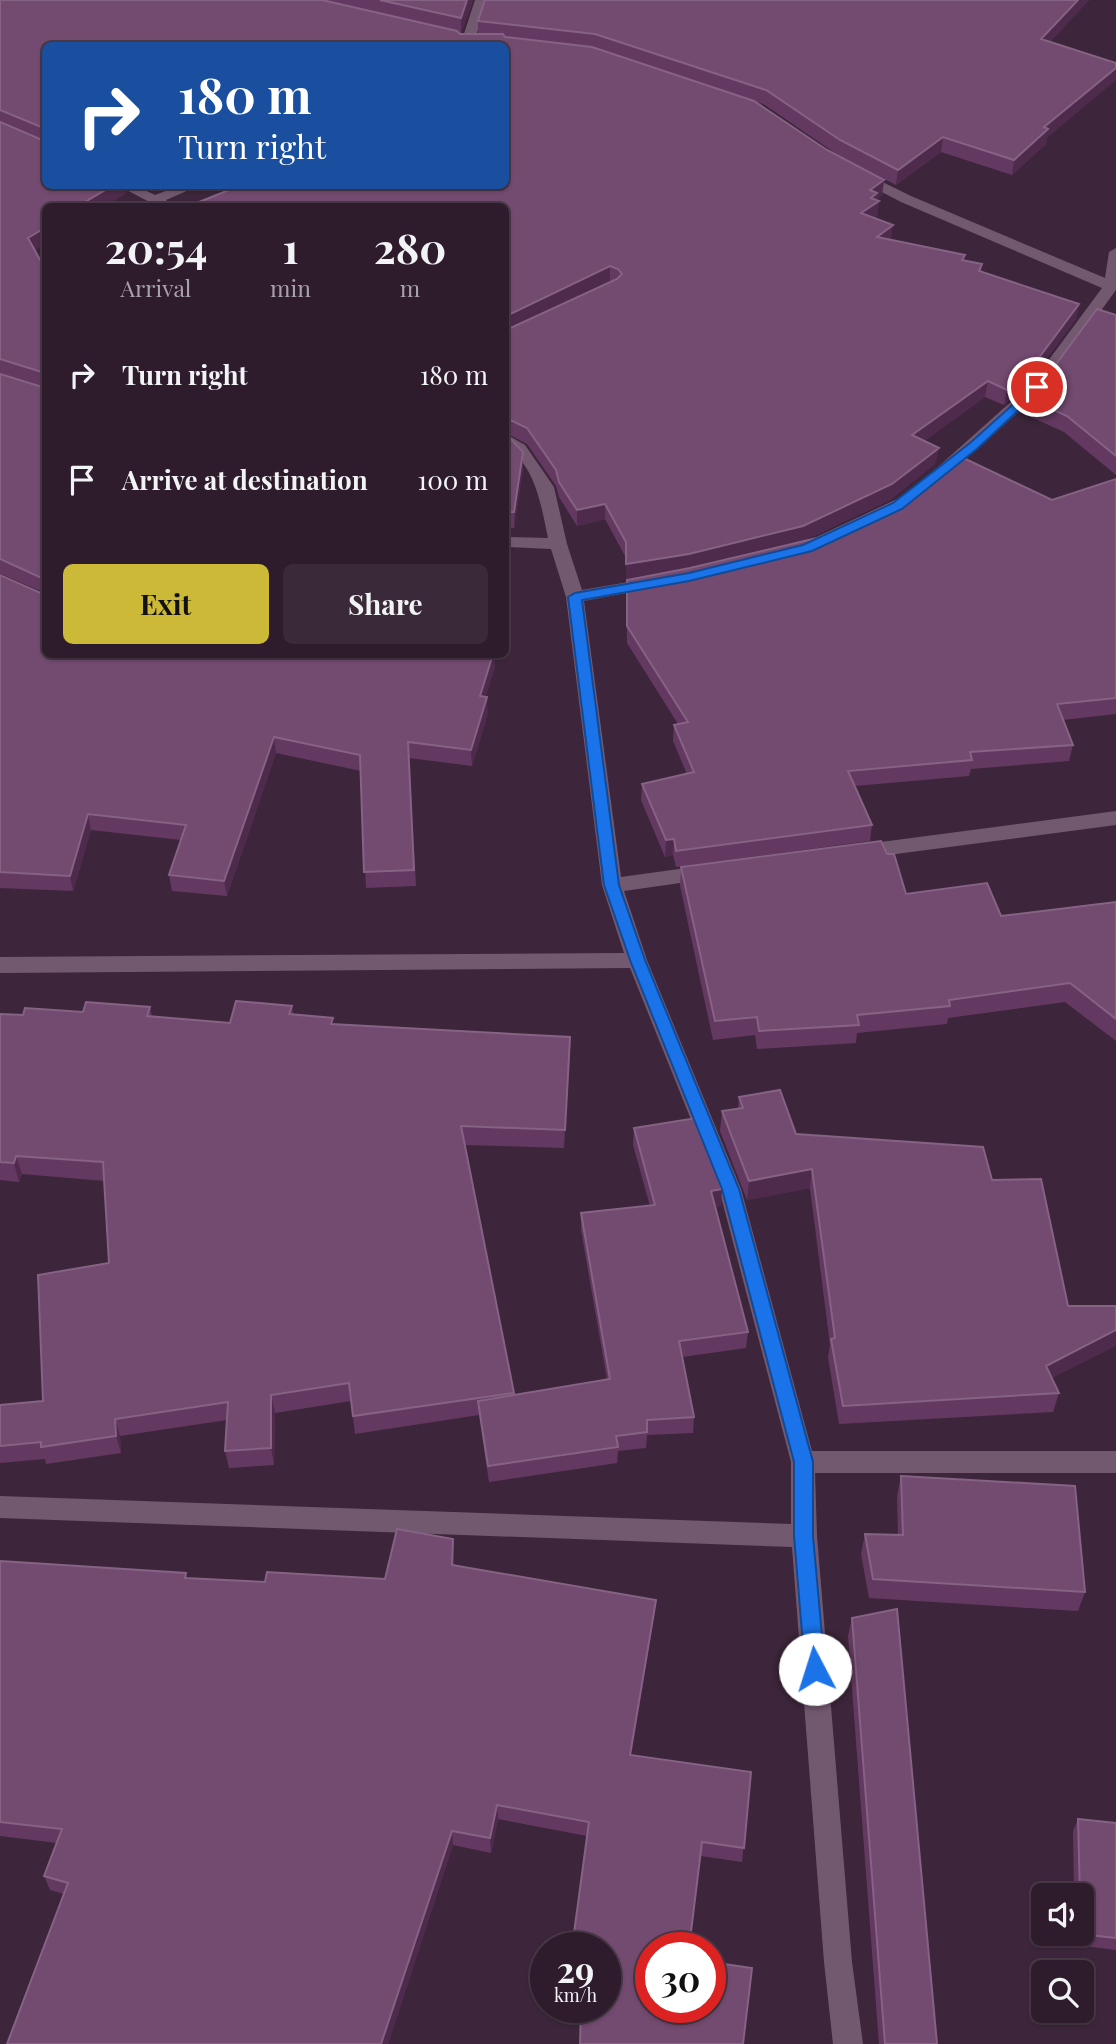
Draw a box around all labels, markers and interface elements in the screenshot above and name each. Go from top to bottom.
text: 180 m [178,61,312,126]
icon: right [63,70,154,161]
text: Turn right [178,124,326,167]
text: 20:54 [105,219,207,275]
text: 1 [282,219,299,275]
text: 280 [374,219,446,275]
text: Arrival [121,272,191,303]
text: min [270,272,311,303]
text: m [400,272,420,303]
icon: right [63,356,101,394]
text: Turn right [122,357,248,392]
text: 180 m [420,357,488,392]
pin [1007,357,1067,417]
icon: arrive [1018,368,1056,406]
icon: arrive [63,461,101,499]
text: Arrive at destination [122,462,368,497]
text: 100 m [418,462,488,497]
button: Exit [63,564,269,644]
button: Share [283,564,488,644]
position arrow [778,1632,852,1706]
map controls [1031,1883,1094,2023]
button: sound [1031,1883,1094,1946]
speed limit sign: 30 [635,1932,726,2023]
text: 29 [557,1945,594,1992]
button: search [1031,1960,1094,2023]
text: km/h [554,1983,597,2007]

